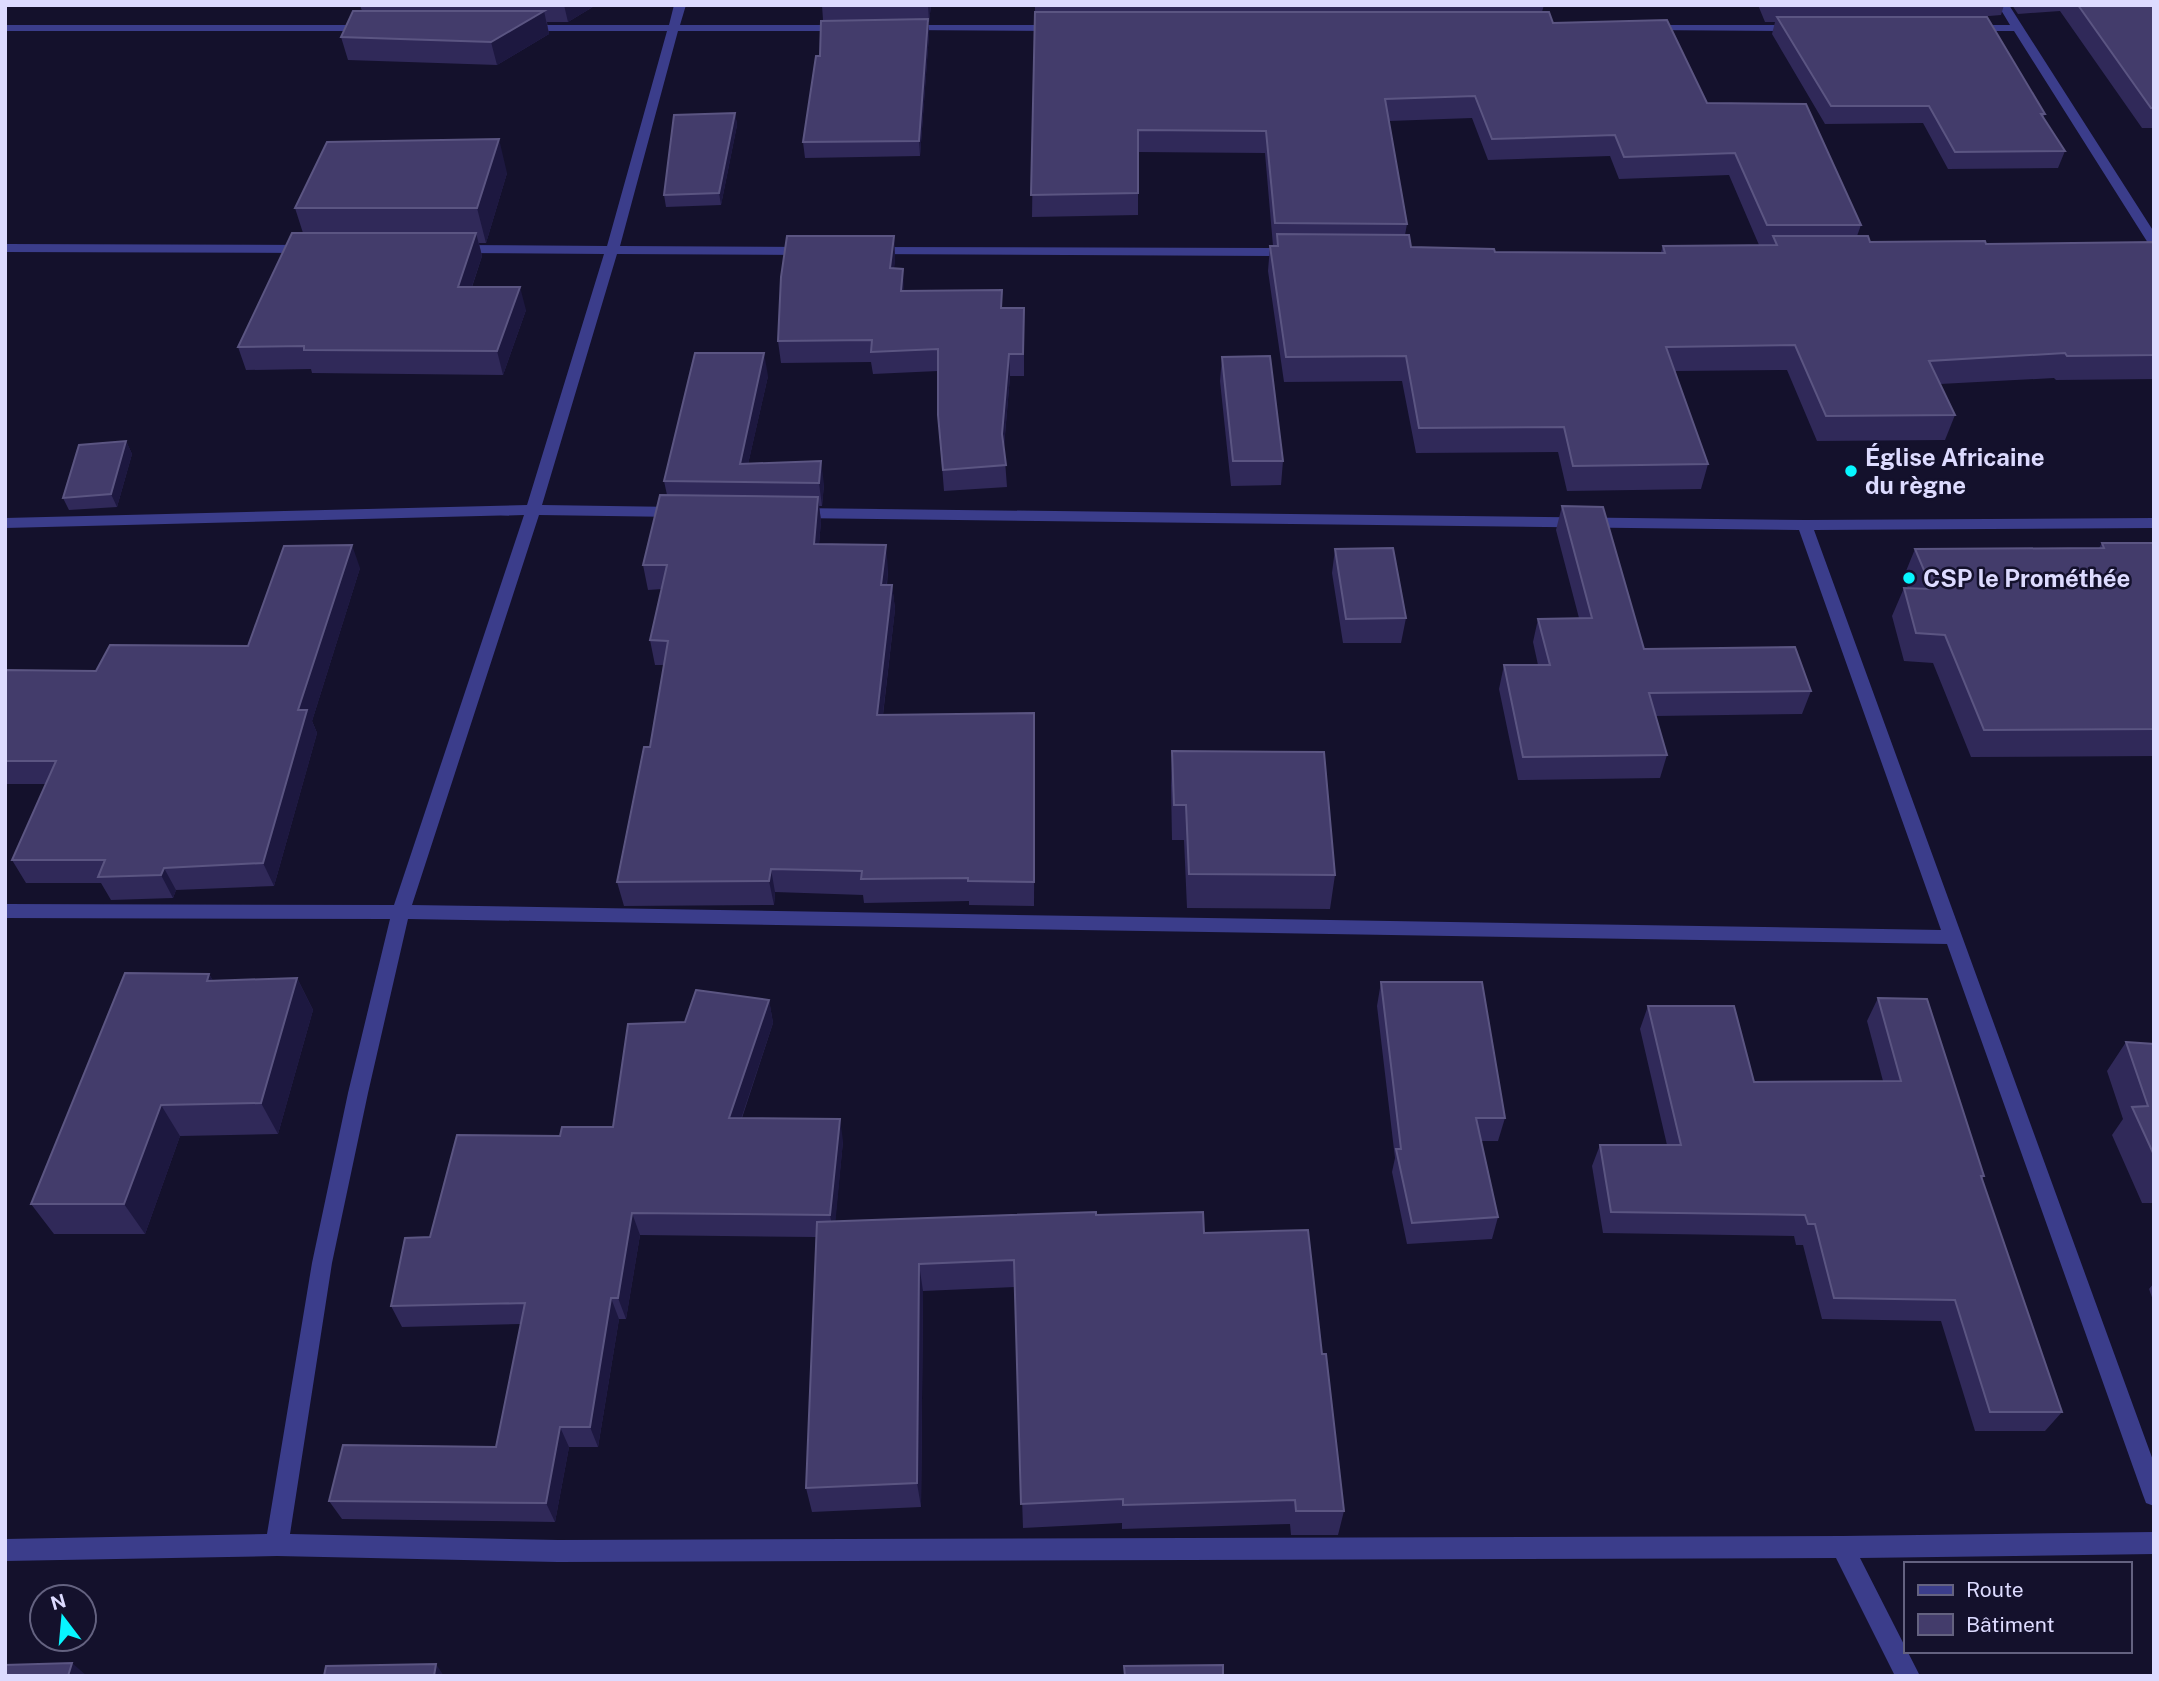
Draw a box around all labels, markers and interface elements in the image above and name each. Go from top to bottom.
place label: Église Africaine du règne [1865,443,2044,499]
marker: Église Africaine du règne [1843,463,1859,479]
place label: CSP le Prométhée [1923,564,2130,592]
marker: CSP le Prométhée [1901,570,1917,586]
legend [1904,1562,2131,1653]
text: Route [1966,1577,2024,1602]
north arrow [28,1583,98,1653]
text: N [48,1589,68,1614]
text: Bâtiment [1966,1612,2055,1637]

